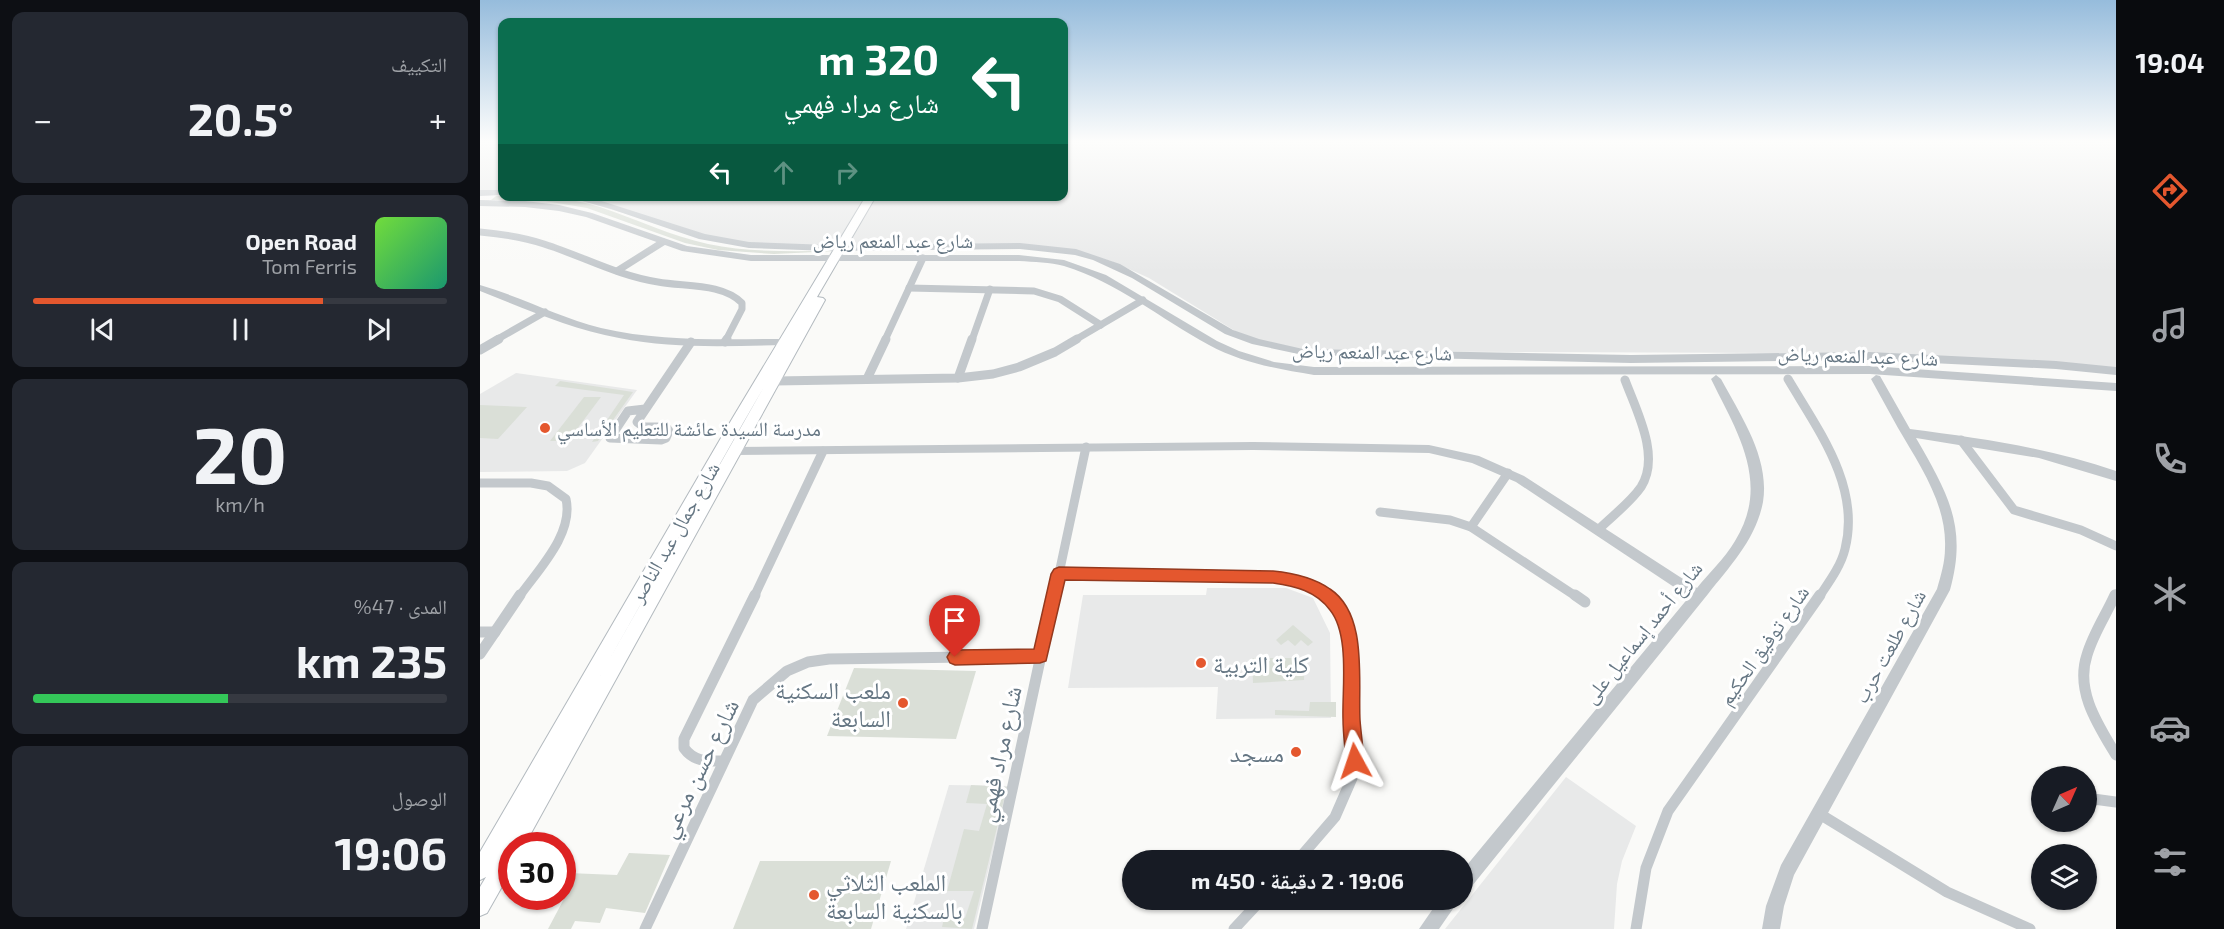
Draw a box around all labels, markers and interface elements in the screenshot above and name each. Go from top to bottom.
text: 320 m [818,33,939,83]
icon: left [960,42,1038,120]
text: 19:04 [2136,46,2204,78]
text: التكييف [391,52,447,76]
text: شارع مراد فهمي [783,86,939,118]
text: 20.5° [188,91,293,145]
text: − [33,99,52,139]
text: + [429,99,447,139]
icon: left [704,156,737,189]
icon: ahead [767,156,800,189]
icon: right [830,156,863,189]
icon: directions [2149,170,2191,212]
text: Open Road [246,228,357,254]
street label: شارع عبد المنعم رياض [813,228,973,255]
text: Tom Ferris [262,254,357,278]
icon: music [2149,304,2191,346]
icon: previous [86,313,119,346]
icon: pause [224,313,257,346]
icon: next [362,313,395,346]
street label: شارع عبد المنعم رياض [1292,338,1452,367]
street label: شارع عبد المنعم رياض [1777,340,1939,373]
text: 20 [193,406,287,500]
place label: مدرسة السيدة عائشة للتعليم الأساسي [557,416,821,445]
marker: مدرسة السيدة عائشة للتعليم الأساسي [538,421,552,435]
icon: phone [2149,438,2191,480]
street label: شارع جمال عبد الناصر [623,457,726,608]
text: km/h [215,492,265,516]
street label: شارع أحمد إسماعيل على [1577,556,1709,710]
icon: climate [2149,573,2191,615]
street label: شارع توفيق الحكيم [1713,580,1816,711]
street label: شارع طلعت حرب [1848,585,1932,708]
text: المدى · 47% [354,594,447,618]
pin [929,595,980,657]
icon: arrive [938,604,971,637]
text: 235 km [296,633,447,687]
place label: كلية التربية [1213,649,1309,678]
marker: كلية التربية [1194,656,1208,670]
place label: ملعب السكنية السابعة [775,675,891,732]
street label: شارع مراد فهمي [969,683,1033,826]
street label: شارع حسن مرعي [652,694,750,845]
marker: ملعب السكنية السابعة [896,696,910,710]
icon: car [2149,707,2191,749]
position arrow [1323,729,1387,793]
place label: مسجد [1230,738,1284,767]
marker: مسجد [1289,745,1303,759]
north arrow [2031,766,2097,832]
map controls [2031,766,2097,910]
text: الوصول [392,786,447,810]
text: 19:06 [334,825,447,879]
speed limit sign: 30 [498,832,576,910]
icon: filters [2149,841,2191,883]
button: layers [2031,844,2097,910]
place label: الملعب الثلاثي بالسكنية السابعة [826,867,963,924]
text: 19:06 · 2 دقيقة · 450 m [1191,867,1404,893]
marker: الملعب الثلاثي بالسكنية السابعة [807,888,821,902]

